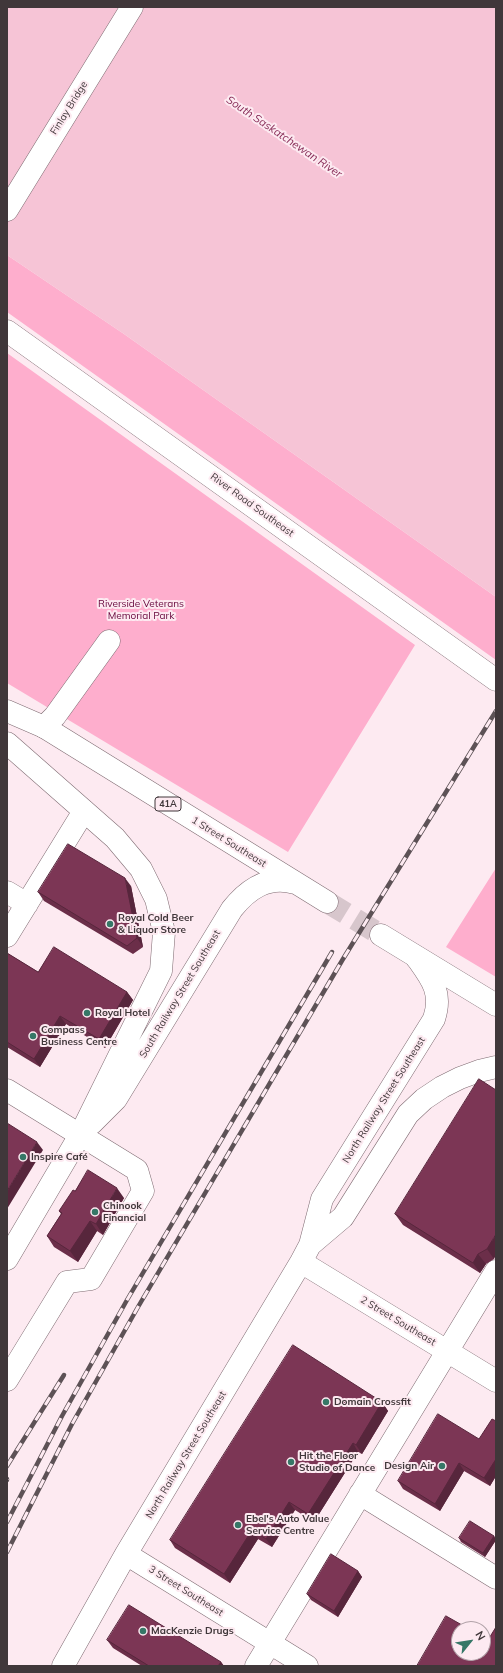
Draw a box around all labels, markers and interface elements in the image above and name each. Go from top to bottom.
street label: Finlay Bridge [48,79,90,137]
water label: South Saskatchewan River [224,93,344,181]
street label: River Road Southeast [208,471,296,539]
park label: Riverside Veterans Memorial Park [98,598,184,622]
road number: 41A [155,797,181,811]
street label: 1 Street Southeast [189,814,269,870]
place label: Royal Cold Beer & Liquor Store [118,912,193,936]
marker: Royal Cold Beer & Liquor Store [105,919,115,929]
street label: South Railway Street Southeast [137,928,223,1060]
place label: Royal Hotel [95,1007,150,1019]
marker: Royal Hotel [82,1008,92,1018]
place label: Compass Business Centre [41,1024,117,1048]
marker: Compass Business Centre [28,1031,38,1041]
street label: North Railway Street Southeast [340,1035,428,1165]
place label: Inspire Café [31,1151,88,1163]
marker: Inspire Café [18,1152,28,1162]
place label: Chinook Financial [103,1200,146,1224]
marker: Chinook Financial [90,1207,100,1217]
street label: 2 Street Southeast [358,1294,438,1348]
street label: North Railway Street Southeast [143,1389,229,1521]
place label: Domain Crossfit [334,1396,411,1408]
marker: Domain Crossfit [321,1397,331,1407]
place label: Hit the Floor Studio of Dance [299,1450,375,1474]
marker: Hit the Floor Studio of Dance [286,1457,296,1467]
place label: Design Air [384,1460,434,1472]
marker: Design Air [437,1461,447,1471]
place label: Ebel's Auto Value Service Centre [246,1513,329,1536]
marker: Ebel's Auto Value Service Centre [233,1520,243,1530]
street label: 3 Street Southeast [146,1563,226,1619]
north arrow [451,1621,491,1661]
place label: MacKenzie Drugs [151,1625,234,1637]
marker: MacKenzie Drugs [138,1626,148,1636]
text: N [472,1628,489,1643]

